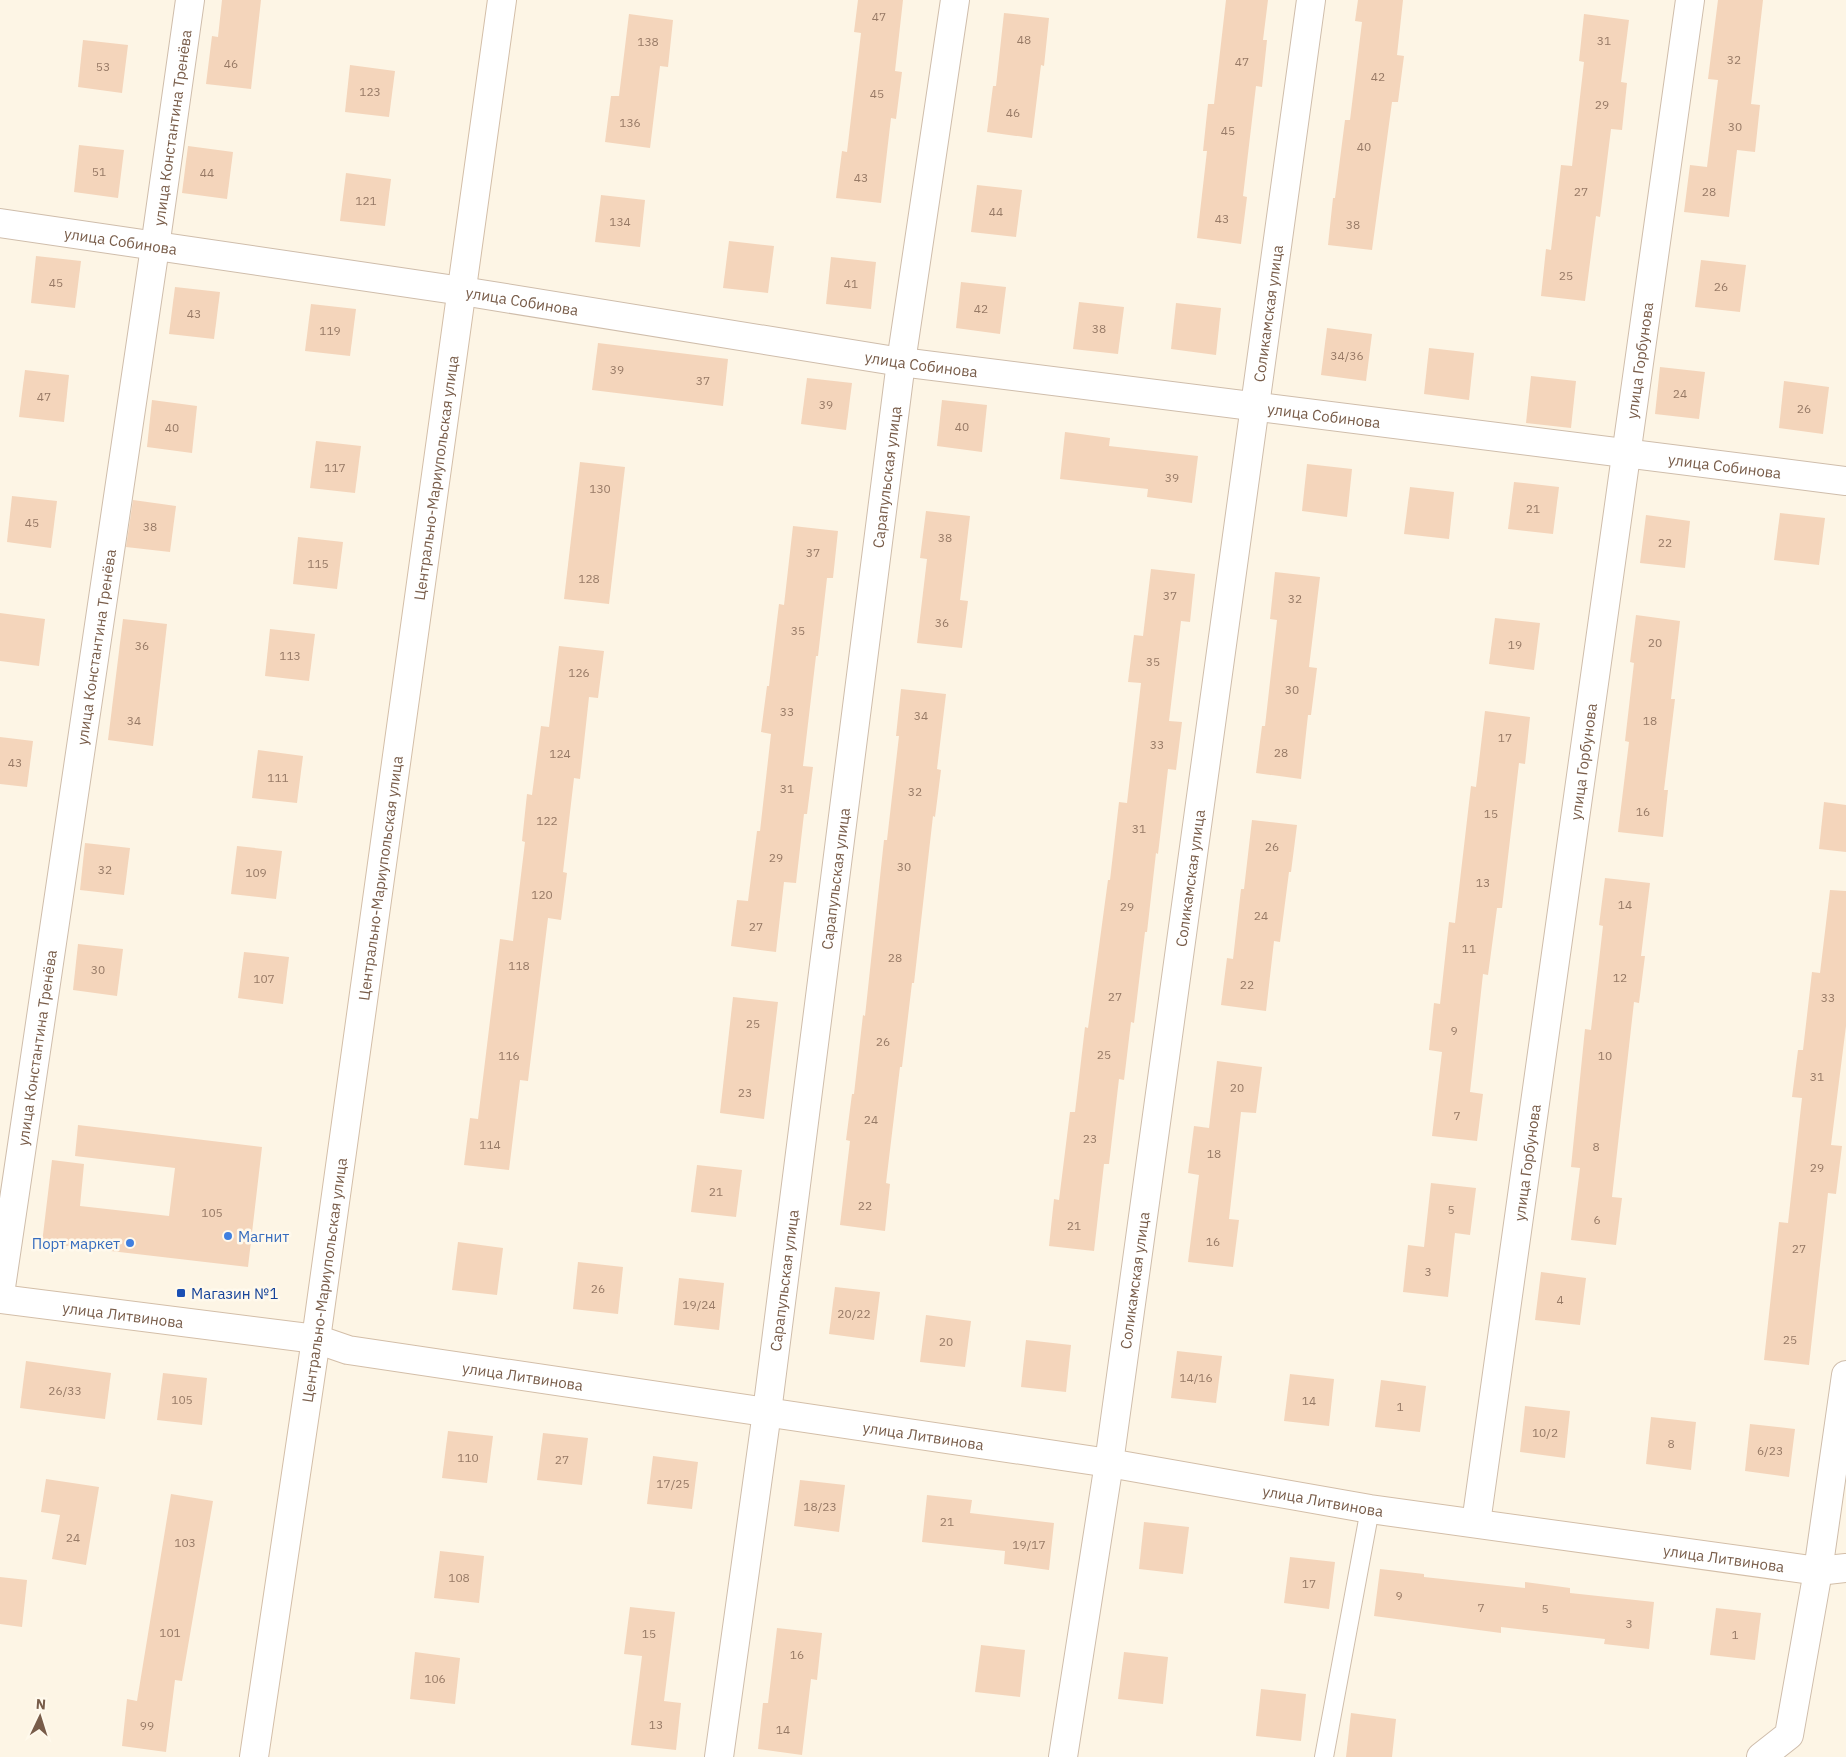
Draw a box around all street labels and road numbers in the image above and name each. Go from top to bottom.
street label: улица Константина Тренёва [149,28,195,227]
street label: улица Собинова [63,223,178,258]
street label: Соликамская улица [1249,244,1287,383]
street label: улица Собинова [465,282,580,319]
street label: улица Горбунова [1622,301,1657,420]
street label: улица Собинова [863,347,979,381]
street label: Центрально-Мариупольская улица [409,354,462,601]
street label: улица Собинова [1266,399,1382,432]
street label: Сарапульская улица [868,405,905,549]
street label: улица Собинова [1667,449,1782,482]
street label: улица Константина Тренёва [72,548,120,746]
street label: улица Горбунова [1565,702,1601,821]
street label: Центрально-Мариупольская улица [354,754,406,1002]
street label: Сарапульская улица [817,806,854,951]
street label: Соликамская улица [1171,808,1209,948]
street label: улица Константина Тренёва [13,948,60,1147]
street label: улица Горбунова [1509,1103,1544,1222]
street label: Центрально-Мариупольская улица [297,1157,351,1404]
street label: Сарапульская улица [765,1208,802,1353]
street label: Соликамская улица [1115,1210,1153,1350]
street label: улица Литвинова [61,1297,185,1332]
street label: улица Литвинова [461,1358,584,1394]
street label: улица Литвинова [862,1417,985,1454]
street label: улица Литвинова [1261,1481,1384,1520]
street label: улица Литвинова [1662,1540,1786,1576]

